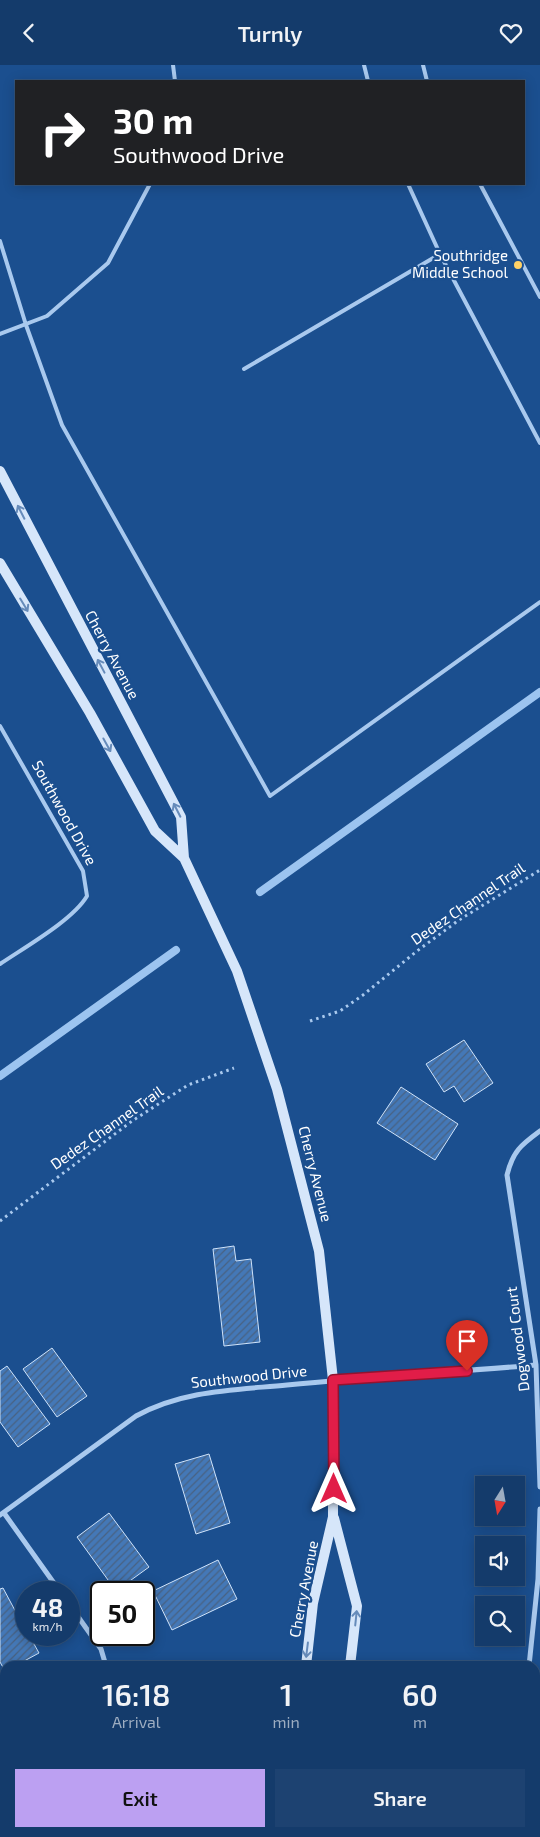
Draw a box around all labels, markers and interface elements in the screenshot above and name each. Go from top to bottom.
icon: back [15,19,43,47]
icon: heart [497,19,525,47]
text: Turnly [238,20,302,46]
text: 30 m [113,99,193,141]
icon: right [30,100,95,165]
text: Southwood Drive [113,141,284,167]
place label: Southridge Middle School [412,246,509,281]
marker: Southridge Middle School [512,259,524,271]
one-way arrow [16,505,25,520]
one-way arrow [20,598,30,612]
street label: Cherry Avenue [82,607,144,702]
one-way arrow [96,659,105,674]
one-way arrow [102,737,112,752]
street label: Southwood Drive [29,757,101,868]
one-way arrow [172,803,181,818]
street label: Dedez Channel Trail [407,858,528,948]
street label: Dedez Channel Trail [47,1081,167,1173]
street label: Cherry Avenue [295,1124,337,1224]
street label: Dogwood Court [502,1285,532,1393]
pin [446,1320,488,1371]
icon: arrive [453,1327,481,1355]
street label: Southwood Drive [190,1361,308,1391]
position arrow [307,1462,359,1514]
north arrow [475,1476,525,1526]
map controls [475,1476,525,1646]
button: sound [475,1536,525,1586]
street label: Cherry Avenue [285,1539,321,1639]
speed limit sign: 50 [90,1581,155,1646]
text: 48 [32,1592,63,1622]
button: search [475,1596,525,1646]
one-way arrow [351,1610,361,1626]
text: km/h [33,1619,62,1633]
one-way arrow [302,1642,312,1658]
text: 16:18 [102,1676,171,1712]
text: 1 [280,1676,292,1712]
text: 60 [402,1676,438,1712]
text: Arrival [112,1712,161,1731]
text: min [273,1712,300,1731]
text: m [413,1712,427,1731]
button: Exit [15,1769,265,1827]
button: Share [275,1769,525,1827]

